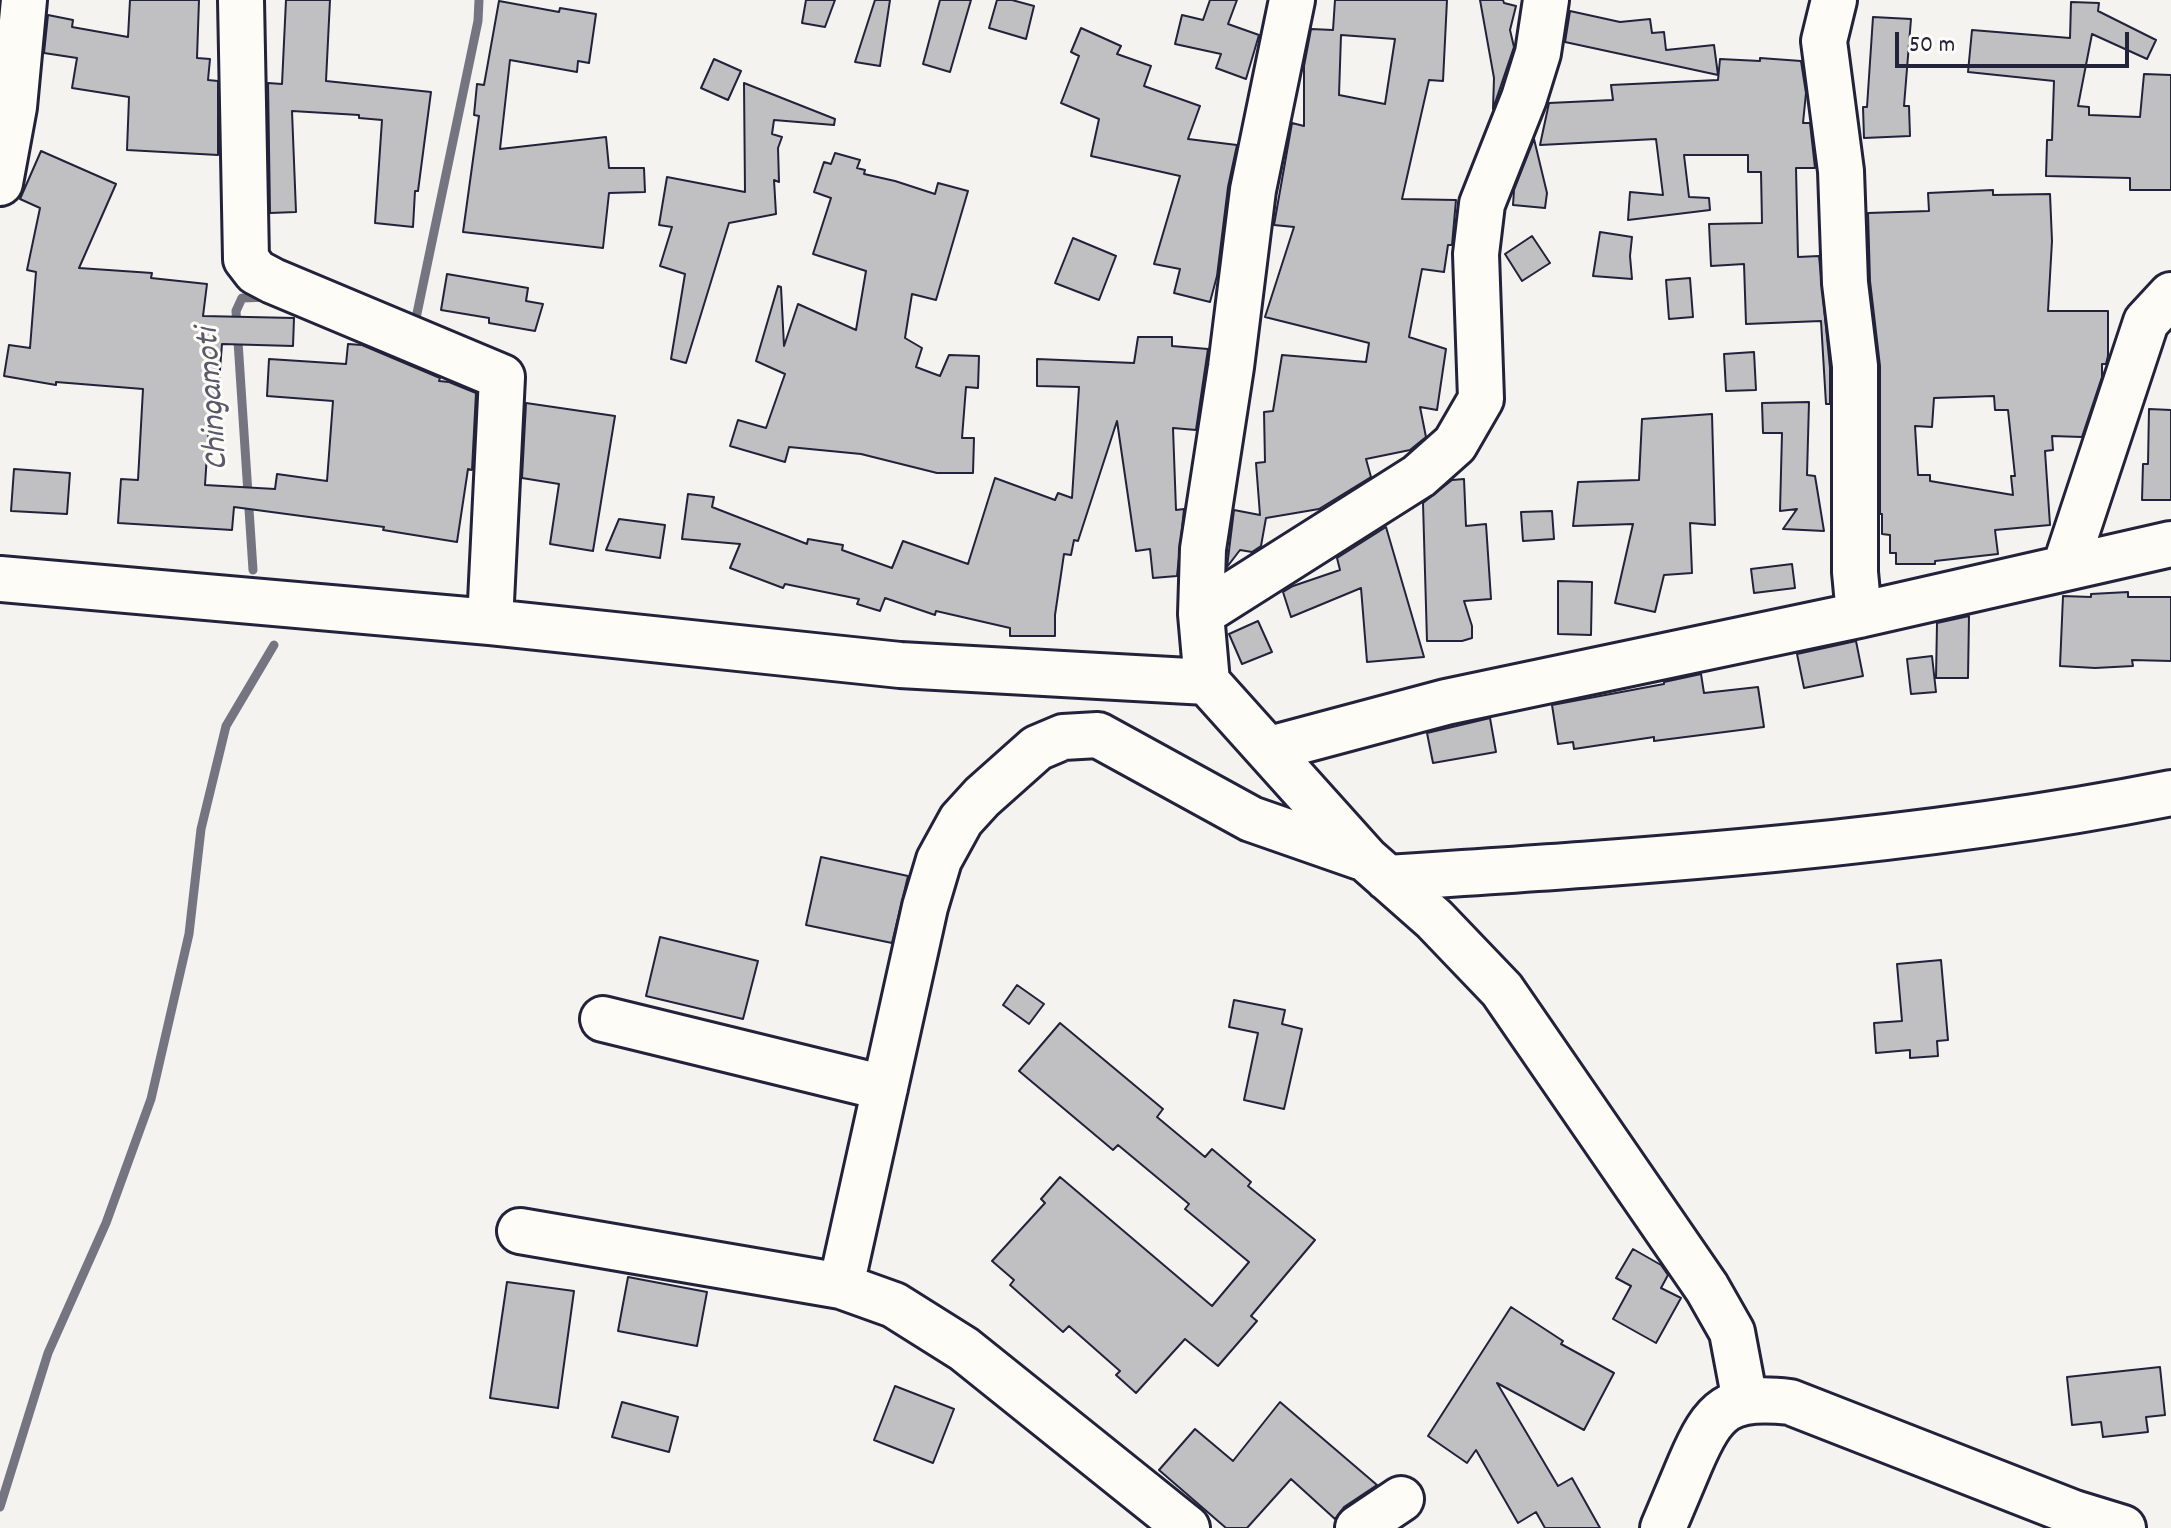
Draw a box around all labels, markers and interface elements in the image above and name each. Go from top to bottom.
scale bar [1899,16,2133,66]
text: 50 m [1909,29,1955,63]
water label: Chingamoti [191,327,241,471]

